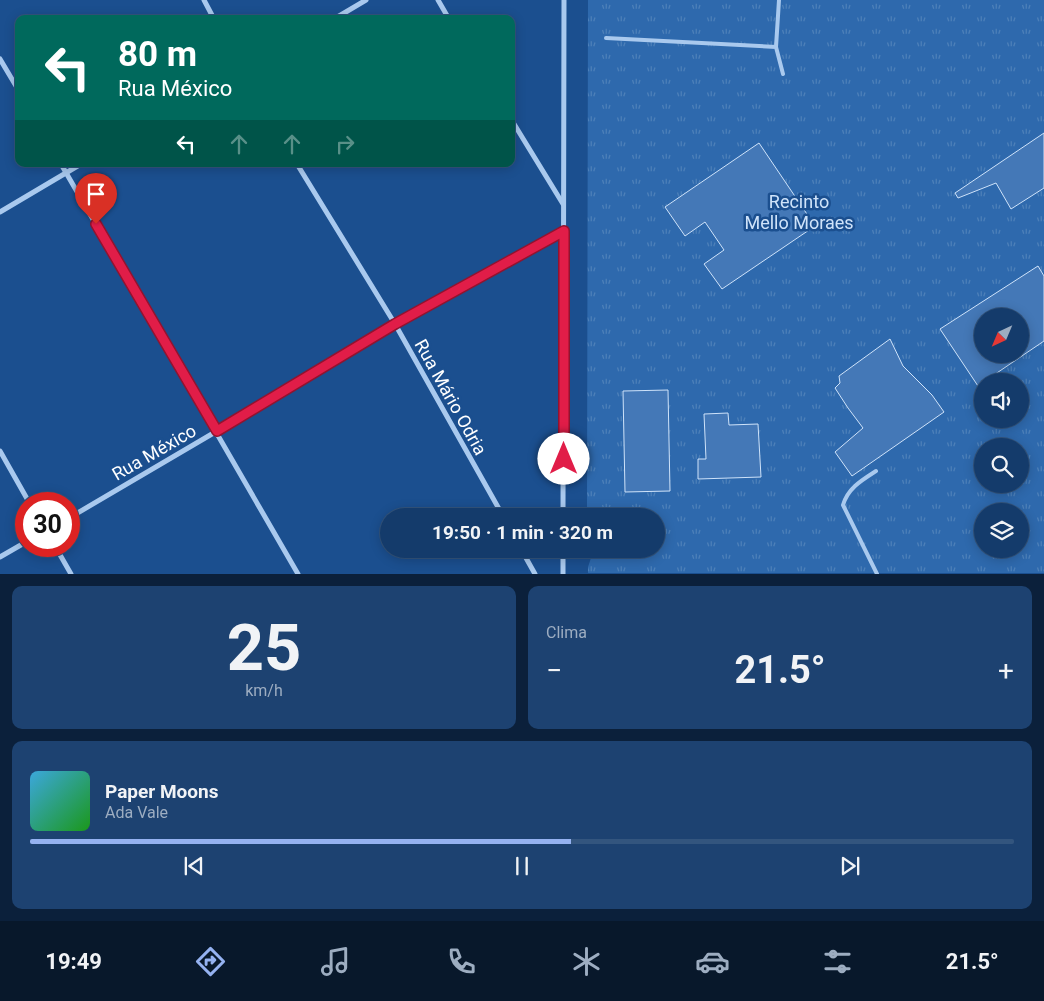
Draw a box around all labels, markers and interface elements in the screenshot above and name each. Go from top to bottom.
text: 80 m [118,34,197,75]
icon: left [35,35,100,100]
text: Rua México [118,76,232,101]
icon: left [172,130,200,158]
icon: ahead [225,130,253,158]
icon: ahead [278,130,306,158]
icon: right [331,130,359,158]
pin [75,173,117,224]
icon: arrive [82,180,110,208]
park label: Recinto Mello Moraes [744,191,854,233]
north arrow [974,308,1029,362]
map controls [974,308,1029,558]
street label: Rua Mário Odria [411,336,491,458]
button: sound [974,373,1029,428]
street label: Rua México [108,420,200,484]
position arrow [537,432,589,484]
button: search [974,438,1029,493]
speed limit sign: 30 [15,492,80,557]
button: layers [974,503,1029,558]
text: 19:50 · 1 min · 320 m [432,521,613,544]
text: 25 [227,610,301,686]
text: Clima [546,623,587,642]
text: 21.5° [734,648,826,692]
text: − [546,654,562,687]
text: + [998,654,1014,687]
text: km/h [245,681,283,700]
text: Paper Moons [105,780,218,803]
text: Ada Vale [105,803,168,822]
icon: previous [180,852,208,880]
icon: pause [508,852,536,880]
icon: next [836,852,864,880]
icon: directions [193,944,228,979]
icon: music [318,944,353,979]
icon: phone [444,944,479,979]
icon: climate [569,944,604,979]
icon: car [695,944,730,979]
icon: filters [820,944,855,979]
text: 19:49 [45,949,102,974]
text: 21.5° [946,949,999,974]

